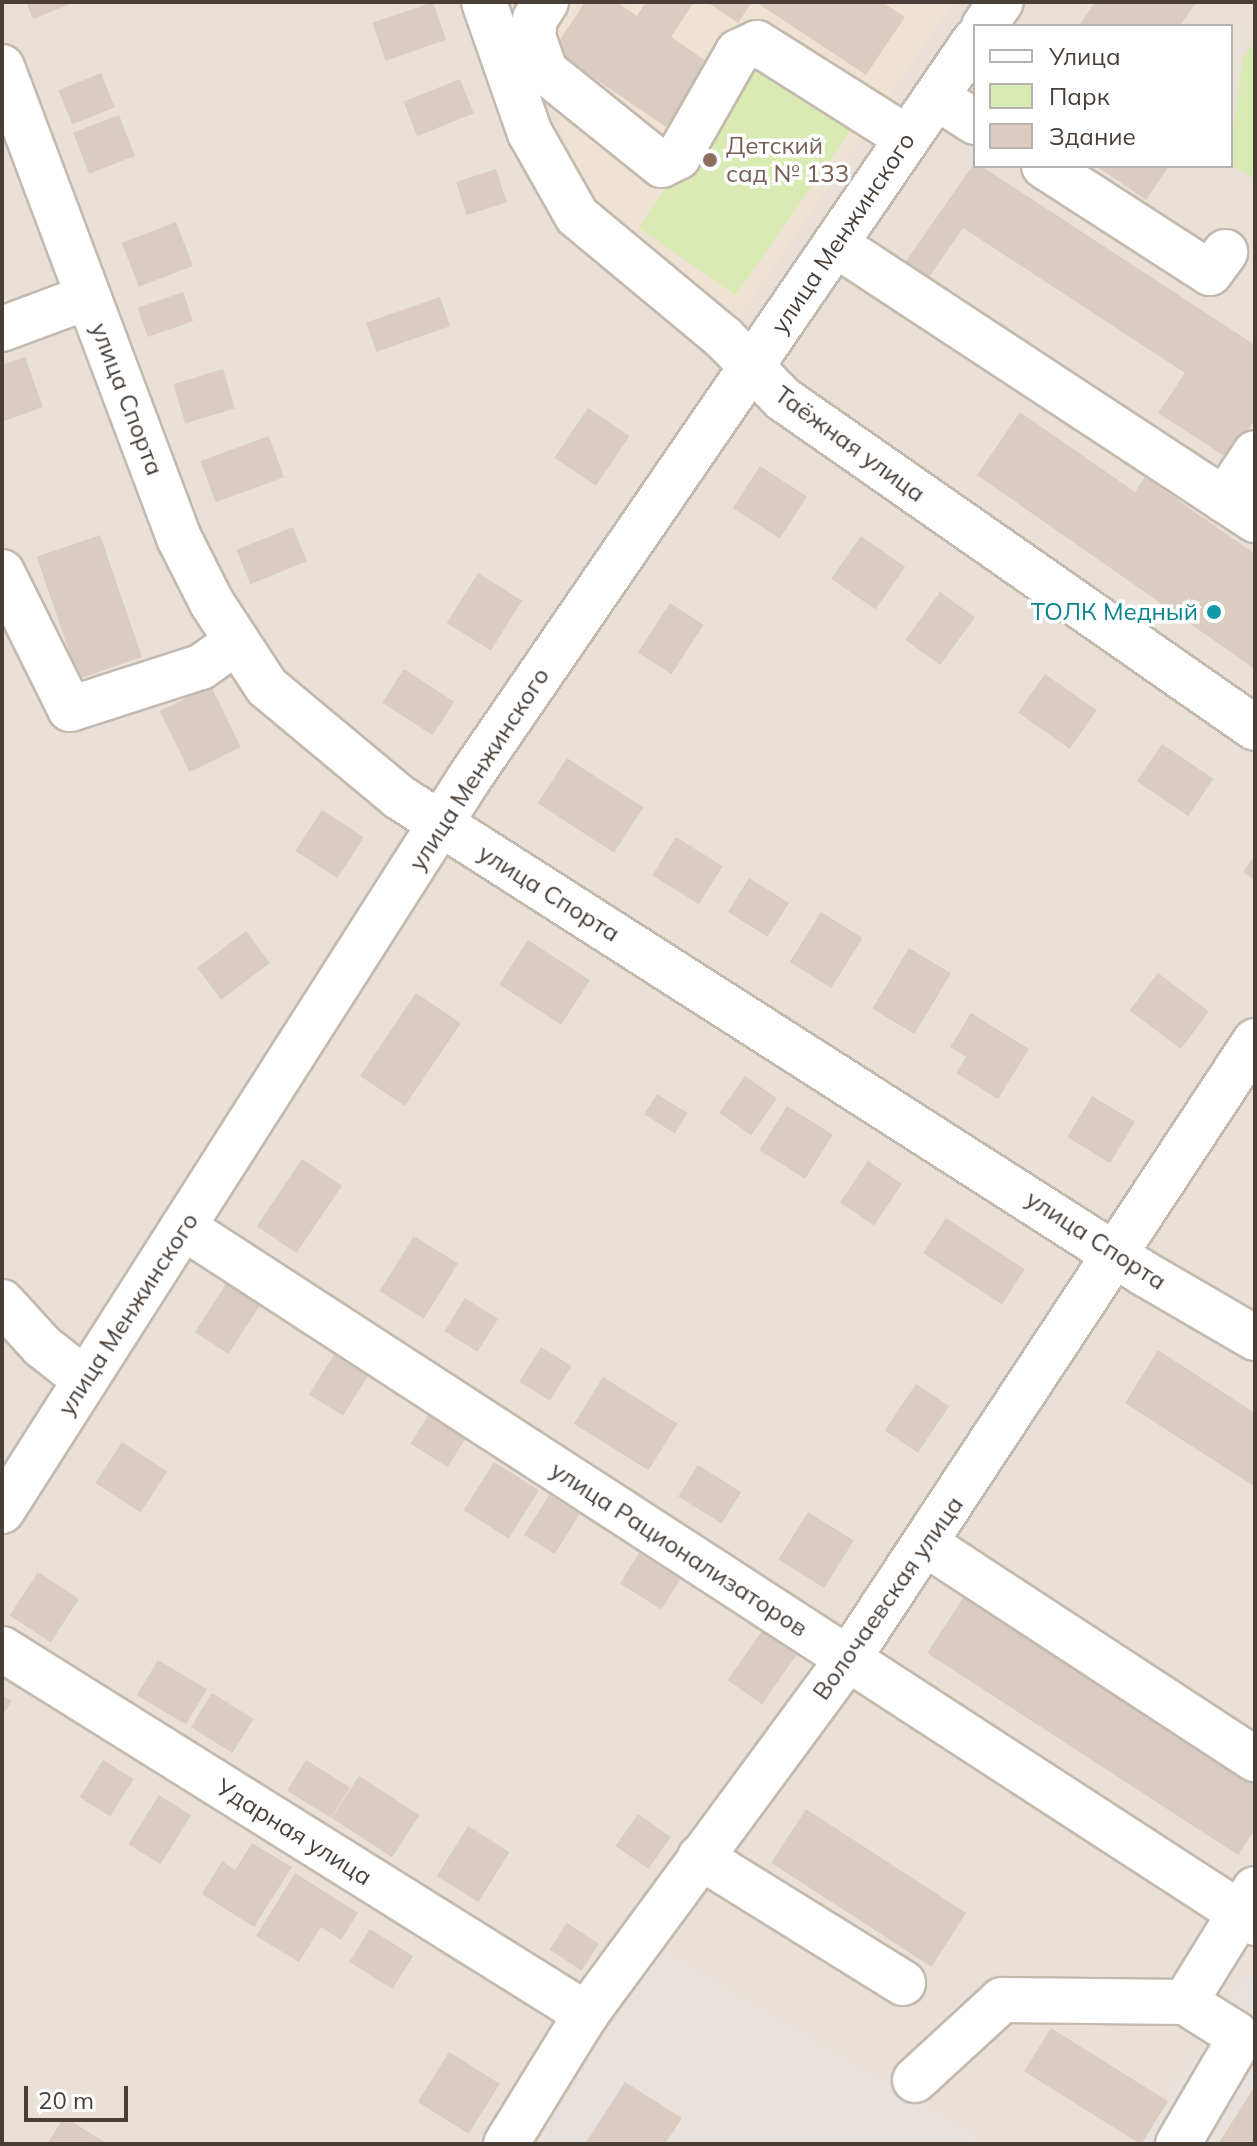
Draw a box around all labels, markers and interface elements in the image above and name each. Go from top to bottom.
legend [973,24,1233,168]
text: Улица [1049,41,1121,71]
text: Парк [1049,81,1110,111]
text: Здание [1049,121,1136,151]
street label: улица Менжинского [765,127,921,339]
place label: Детский сад № 133 [726,132,849,188]
marker: Детский сад № 133 [701,151,719,169]
street label: улица Спорта [85,319,169,479]
street label: Таёжная улица [769,380,931,508]
place label: ТОЛК Медный [1031,598,1198,626]
marker: ТОЛК Медный [1205,603,1223,621]
street label: улица Менжинского [403,662,555,876]
street label: улица Спорта [473,838,625,948]
street label: улица Спорта [1021,1184,1171,1296]
street label: улица Менжинского [52,1207,204,1421]
street label: улица Рационализаторов [545,1455,813,1643]
street label: Волочаевская улица [807,1491,969,1705]
street label: Ударная улица [211,1773,377,1891]
scale bar [28,2070,132,2120]
text: 20 m [38,2085,94,2115]

